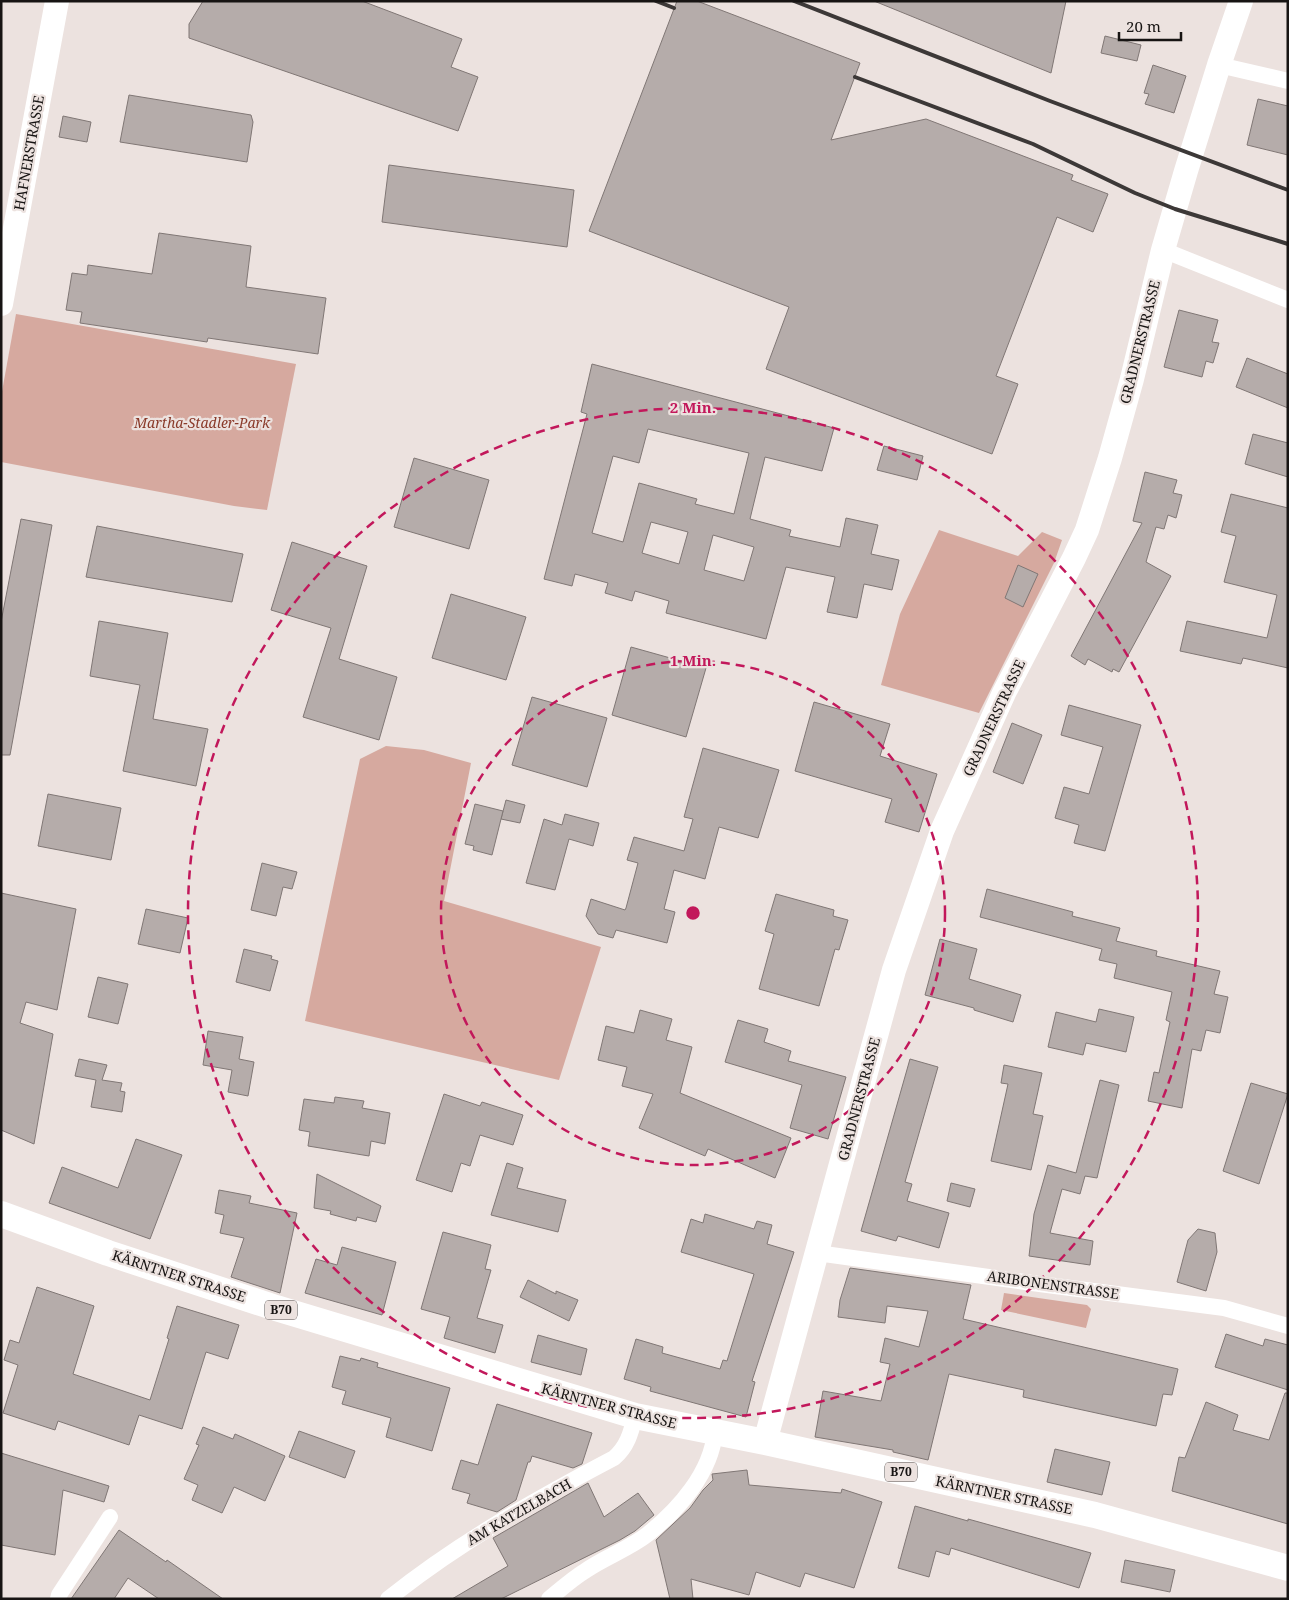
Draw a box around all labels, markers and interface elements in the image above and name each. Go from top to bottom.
scale bar [1119,10,1182,42]
text: 20 m [1126,16,1161,36]
street label: HAFNERSTRASSE [9,94,48,212]
street label: GRADNERSTRASSE [1115,278,1164,406]
text: 2 Min. [670,397,716,417]
park label: Martha-Stadler-Park [133,413,271,432]
text: 1 Min. [670,650,716,670]
street label: GRADNERSTRASSE [958,656,1029,779]
centre of rings [684,904,702,922]
street label: GRADNERSTRASSE [833,1035,884,1163]
street label: KÄRNTNER STRASSE [110,1245,249,1306]
street label: ARIBONENSTRASSE [986,1266,1120,1303]
road number: B70 [265,1300,297,1320]
street label: KÄRNTNER STRASSE [539,1378,679,1433]
road number: B70 [885,1462,917,1481]
street label: KÄRNTNER STRASSE [934,1471,1074,1518]
street label: AM KATZELBACH [463,1474,575,1549]

